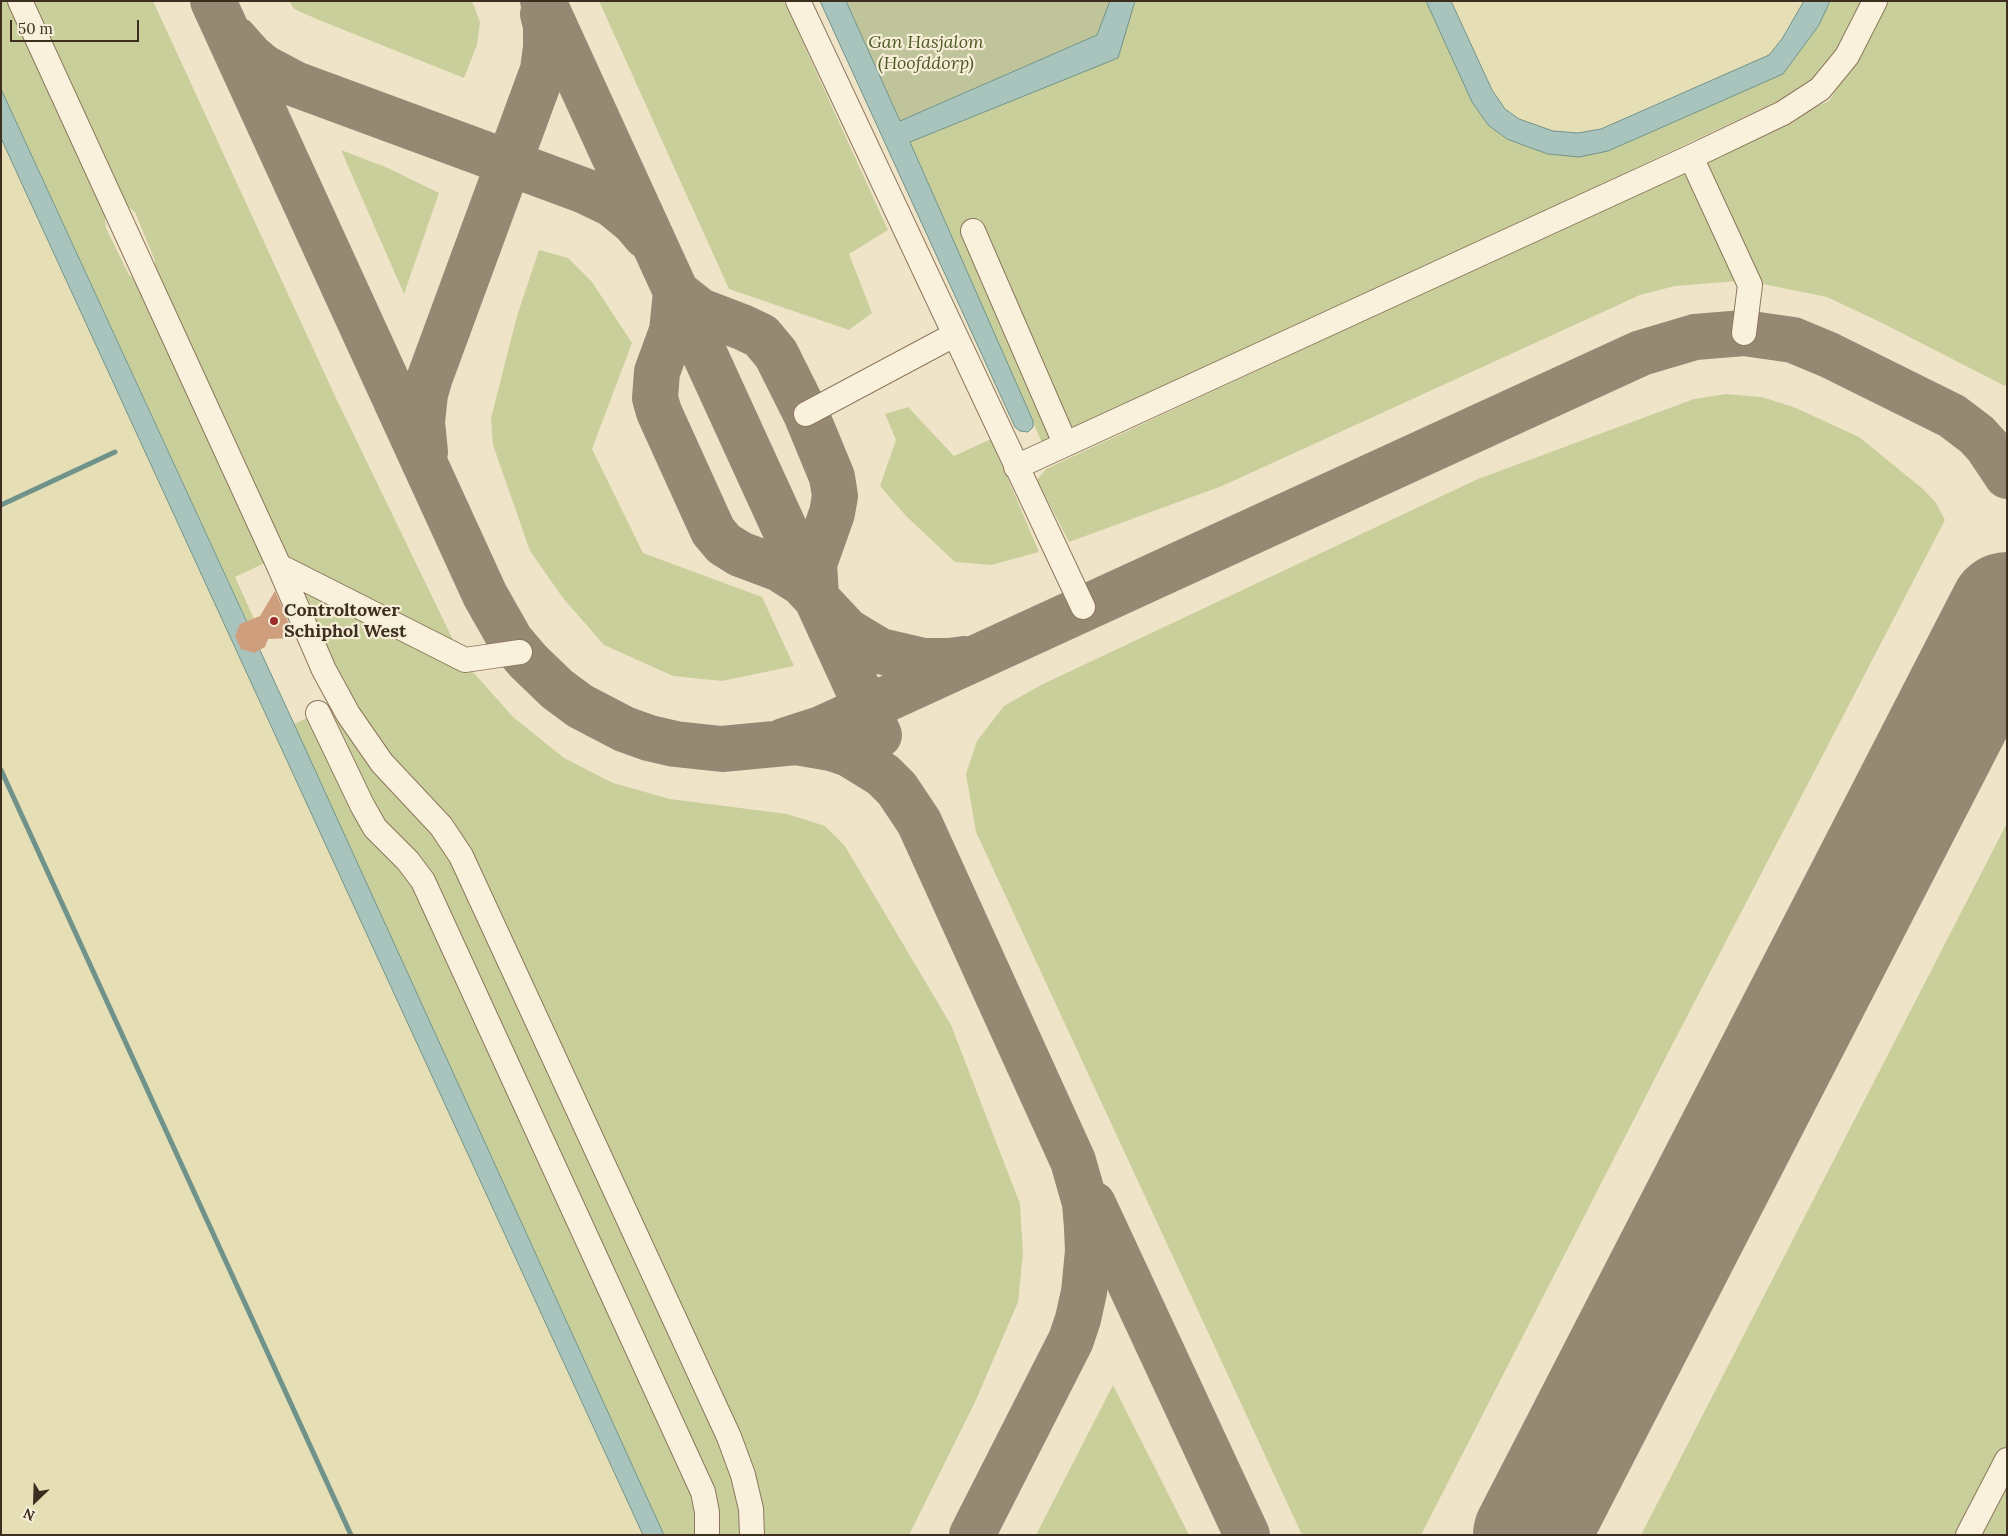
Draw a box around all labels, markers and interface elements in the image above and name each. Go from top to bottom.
scale bar [12,10,141,42]
text: 50 m [18,19,53,38]
park label: Gan Hasjalom (Hoofddorp) [868,32,984,74]
place label: Controltower Schiphol West [284,600,406,642]
marker: Controltower Schiphol West [268,615,280,627]
north arrow [10,1476,60,1526]
text: N [20,1504,38,1525]

